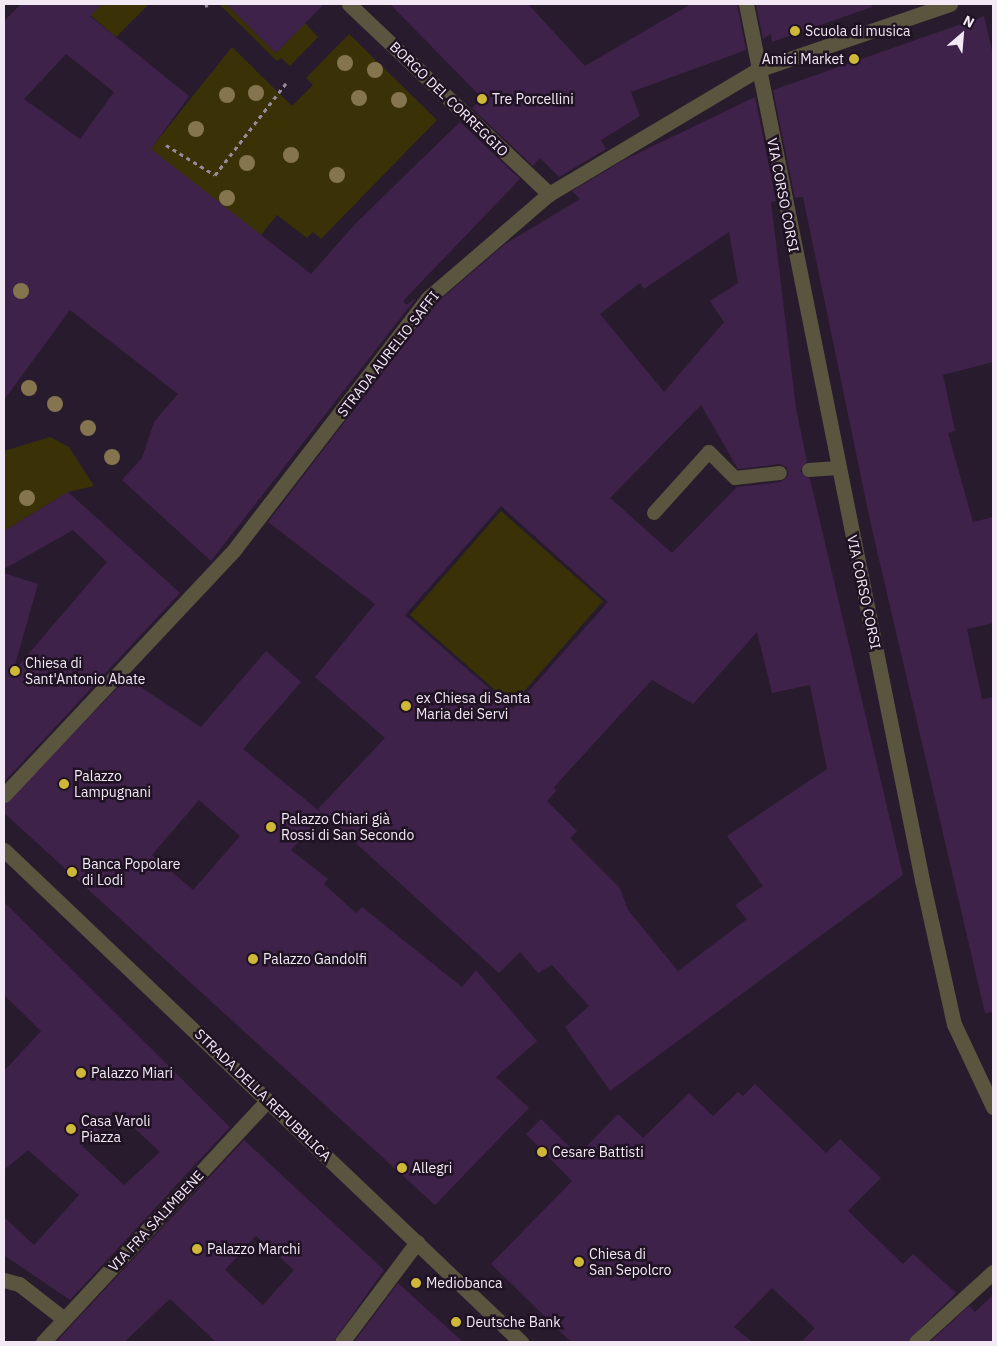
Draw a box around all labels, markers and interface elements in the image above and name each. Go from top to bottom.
north arrow [937,10,987,60]
text: N [960,11,977,32]
place label: Scuola di musica [805,23,910,39]
marker: Scuola di musica [789,25,801,37]
street label: BORGO DEL CORREGGIO [386,38,512,160]
place label: Amici Market [762,51,844,67]
marker: Amici Market [848,53,860,65]
place label: Tre Porcellini [492,91,574,107]
marker: Tre Porcellini [476,93,488,105]
street label: VIA CORSO CORSI [764,136,802,254]
street label: STRADA AURELIO SAFFI [334,288,442,420]
street label: VIA CORSO CORSI [844,533,884,651]
place label: Chiesa di Sant'Antonio Abate [25,655,145,688]
marker: Chiesa di Sant'Antonio Abate [9,665,21,677]
place label: ex Chiesa di Santa Maria dei Servi [416,690,530,722]
marker: ex Chiesa di Santa Maria dei Servi [400,700,412,712]
place label: Palazzo Lampugnani [74,768,151,800]
marker: Palazzo Lampugnani [58,778,70,790]
place label: Palazzo Chiari già Rossi di San Secondo [281,811,414,844]
marker: Palazzo Chiari già Rossi di San Secondo [265,821,277,833]
place label: Banca Popolare di Lodi [82,856,180,889]
marker: Banca Popolare di Lodi [66,866,78,878]
place label: Palazzo Gandolfi [263,951,367,967]
marker: Palazzo Gandolfi [247,953,259,965]
street label: STRADA DELLA REPUBBLICA [191,1025,335,1165]
place label: Palazzo Miari [91,1065,173,1081]
marker: Palazzo Miari [75,1067,87,1079]
place label: Casa Varoli Piazza [81,1113,151,1146]
marker: Casa Varoli Piazza [65,1123,77,1135]
place label: Cesare Battisti [552,1144,644,1160]
marker: Cesare Battisti [536,1146,548,1158]
place label: Allegri [412,1160,452,1176]
marker: Allegri [396,1162,408,1174]
street label: VIA FRA SALIMBENE [105,1167,207,1275]
place label: Palazzo Marchi [207,1241,301,1257]
marker: Palazzo Marchi [191,1243,203,1255]
place label: Chiesa di San Sepolcro [589,1246,671,1278]
marker: Chiesa di San Sepolcro [573,1256,585,1268]
place label: Mediobanca [426,1275,503,1291]
marker: Mediobanca [410,1277,422,1289]
place label: Deutsche Bank [466,1314,561,1330]
marker: Deutsche Bank [450,1316,462,1328]

